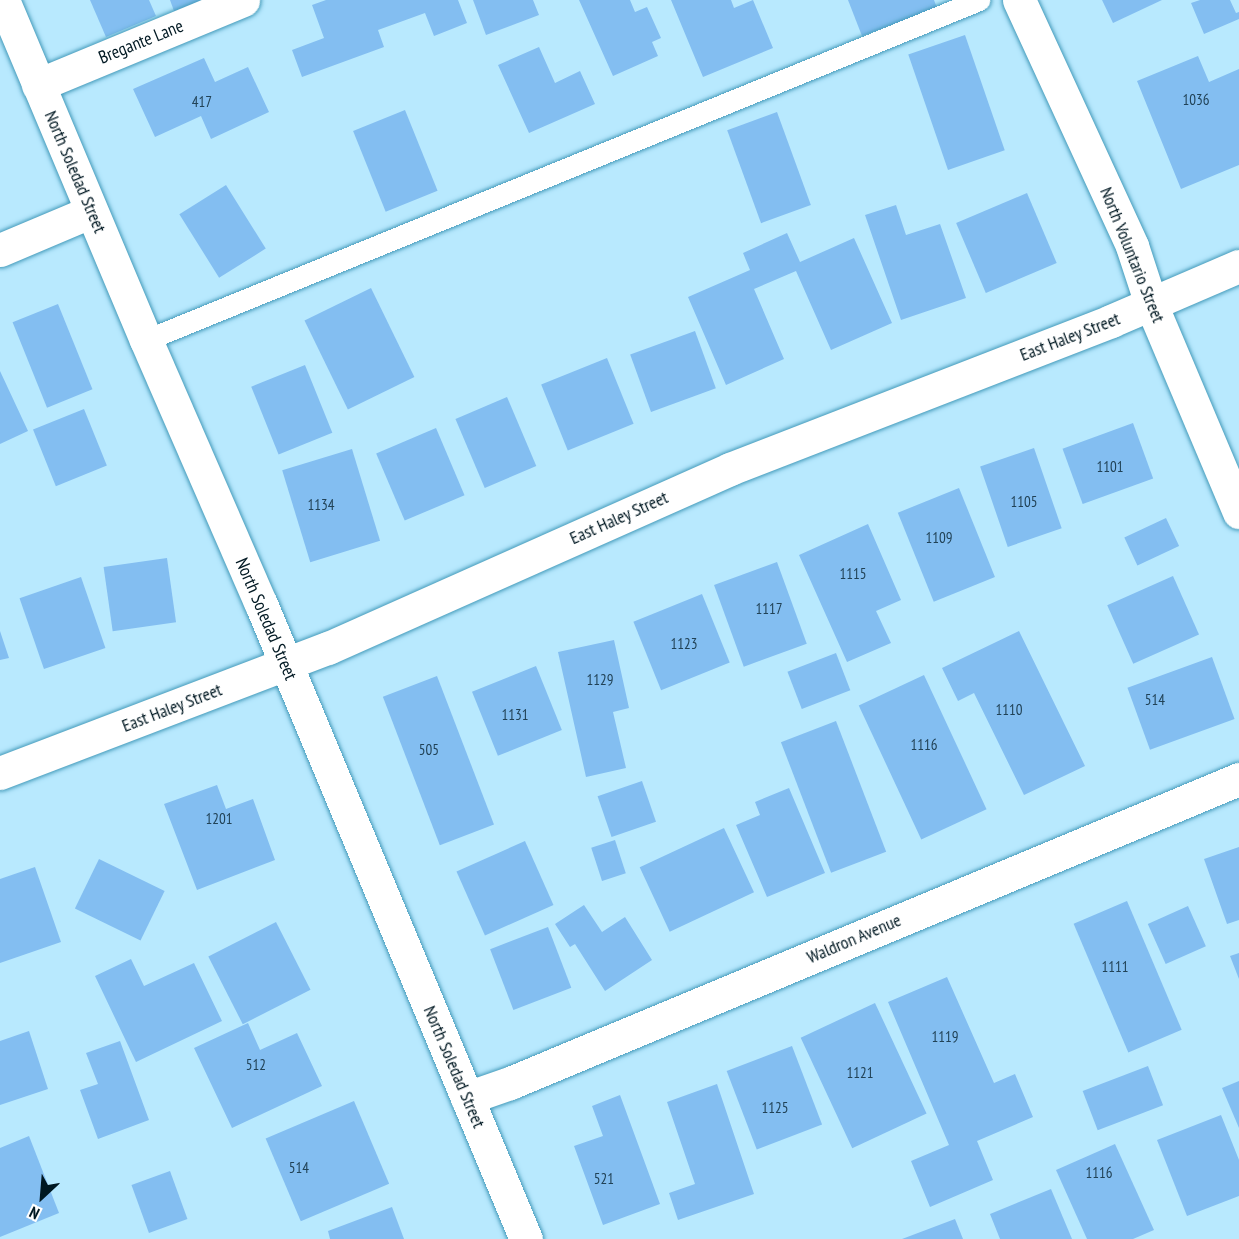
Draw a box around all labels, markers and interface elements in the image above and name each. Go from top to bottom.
street label: Bregante Lane [96,15,186,69]
house number: 1036 [1183,91,1209,109]
house number: 417 [192,93,212,111]
street label: North Soledad Street [40,108,110,236]
street label: North Voluntario Street [1095,184,1169,326]
street label: East Haley Street [1017,308,1123,366]
house number: 1101 [1097,458,1123,476]
street label: East Haley Street [566,487,672,549]
house number: 1105 [1011,493,1037,511]
house number: 1134 [308,496,334,514]
house number: 1109 [926,529,952,547]
street label: North Soledad Street [231,555,301,683]
house number: 1115 [840,565,866,583]
house number: 1117 [756,600,782,618]
house number: 1123 [671,635,697,653]
house number: 1129 [587,671,613,689]
street label: East Haley Street [119,679,225,737]
house number: 514 [1145,691,1165,709]
house number: 1110 [996,701,1022,719]
house number: 1131 [502,706,528,724]
house number: 1116 [911,736,937,754]
house number: 505 [419,741,439,759]
house number: 1201 [206,810,232,828]
street label: Waldron Avenue [803,909,905,969]
house number: 1111 [1102,958,1128,976]
street label: North Soledad Street [419,1003,489,1131]
house number: 1119 [932,1028,958,1046]
house number: 512 [246,1056,266,1074]
house number: 1121 [847,1064,873,1082]
house number: 1125 [762,1099,788,1117]
house number: 514 [289,1159,309,1177]
house number: 1116 [1086,1164,1112,1182]
north arrow [12,1167,72,1227]
house number: 521 [594,1170,614,1188]
text: N [26,1202,42,1224]

